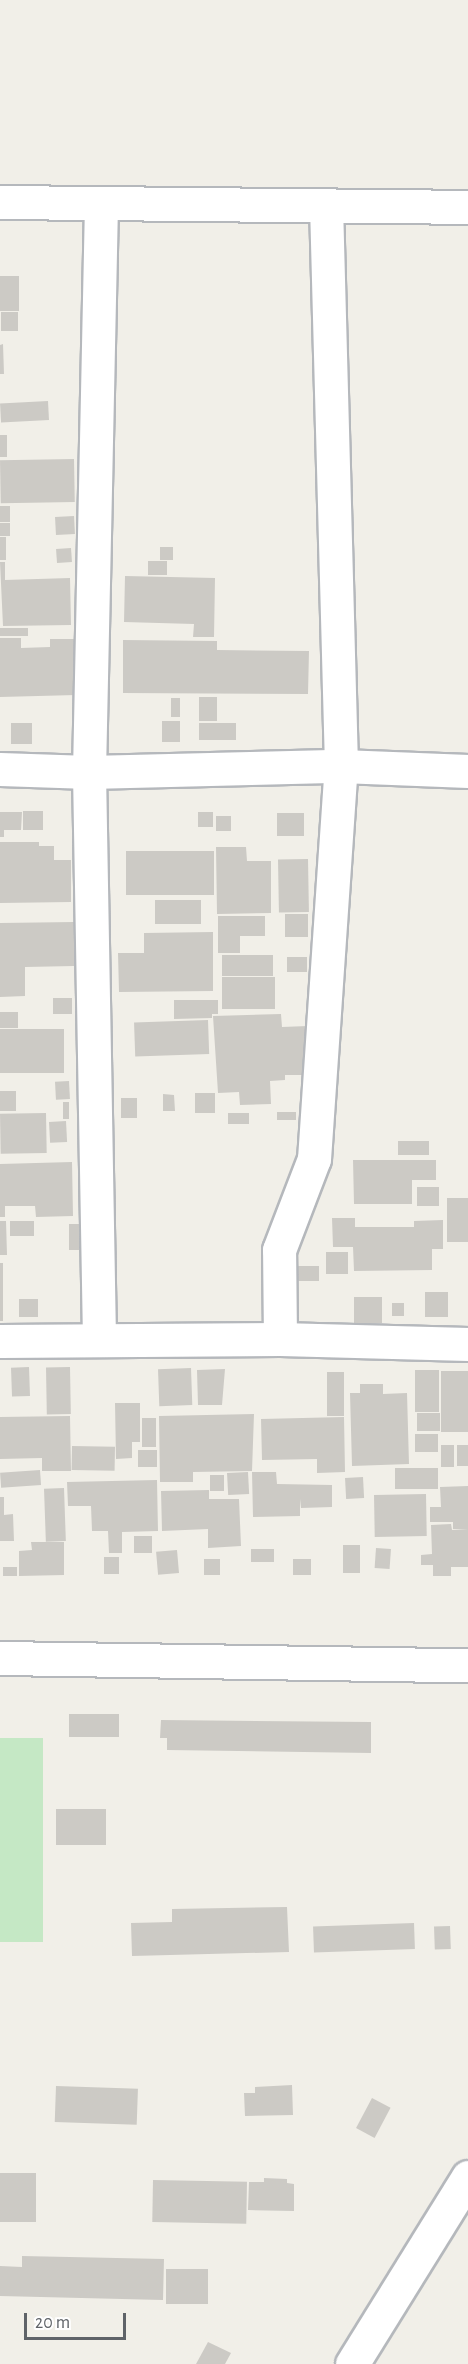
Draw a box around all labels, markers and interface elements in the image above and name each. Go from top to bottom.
scale bar [27,2301,129,2339]
text: 20 m [35,2314,70,2332]

